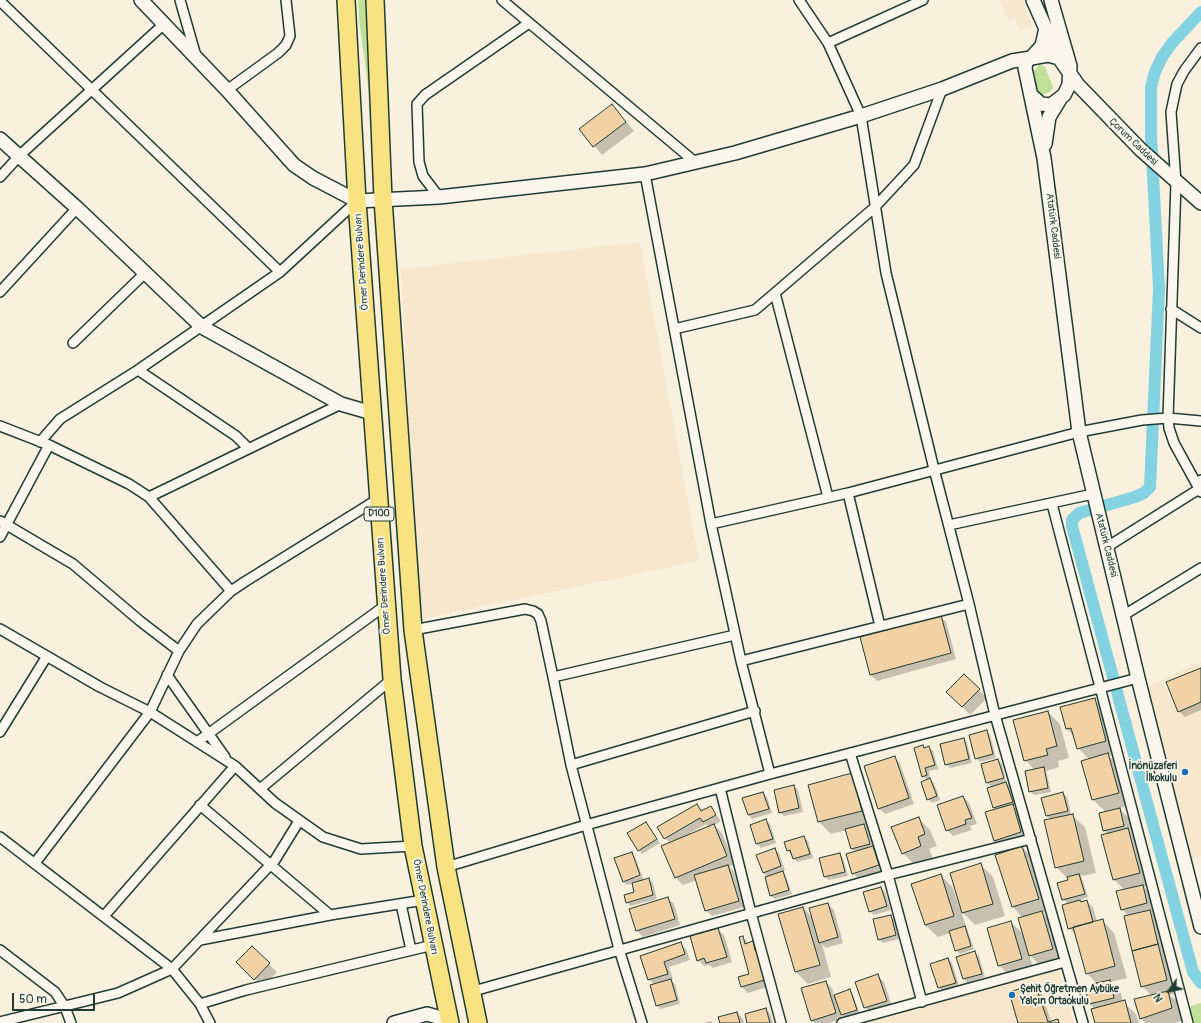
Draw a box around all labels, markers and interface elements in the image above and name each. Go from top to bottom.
street label: Çorum Caddesi [1106,116,1160,168]
street label: Atatürk Caddesi [1043,193,1063,259]
street label: Ömer Derindere Bulvarı [353,213,371,311]
road number: D100 [364,507,394,521]
street label: Atatürk Caddesi [1092,512,1120,578]
street label: Ömer Derindere Bulvarı [375,537,393,635]
place label: İnönüzaferi İlkokulu [1129,760,1177,784]
marker: İnönüzaferi İlkokulu [1180,767,1190,777]
street label: Ömer Derindere Bulvarı [410,858,440,956]
north arrow [1149,971,1189,1011]
place label: Şehit Öğretmen Aybüke Yalçın Ortaokulu [1020,983,1119,1006]
scale bar [14,985,97,1011]
marker: Şehit Öğretmen Aybüke Yalçın Ortaokulu [1007,990,1017,1000]
text: N [1151,991,1166,1004]
text: 50 m [19,992,47,1007]

